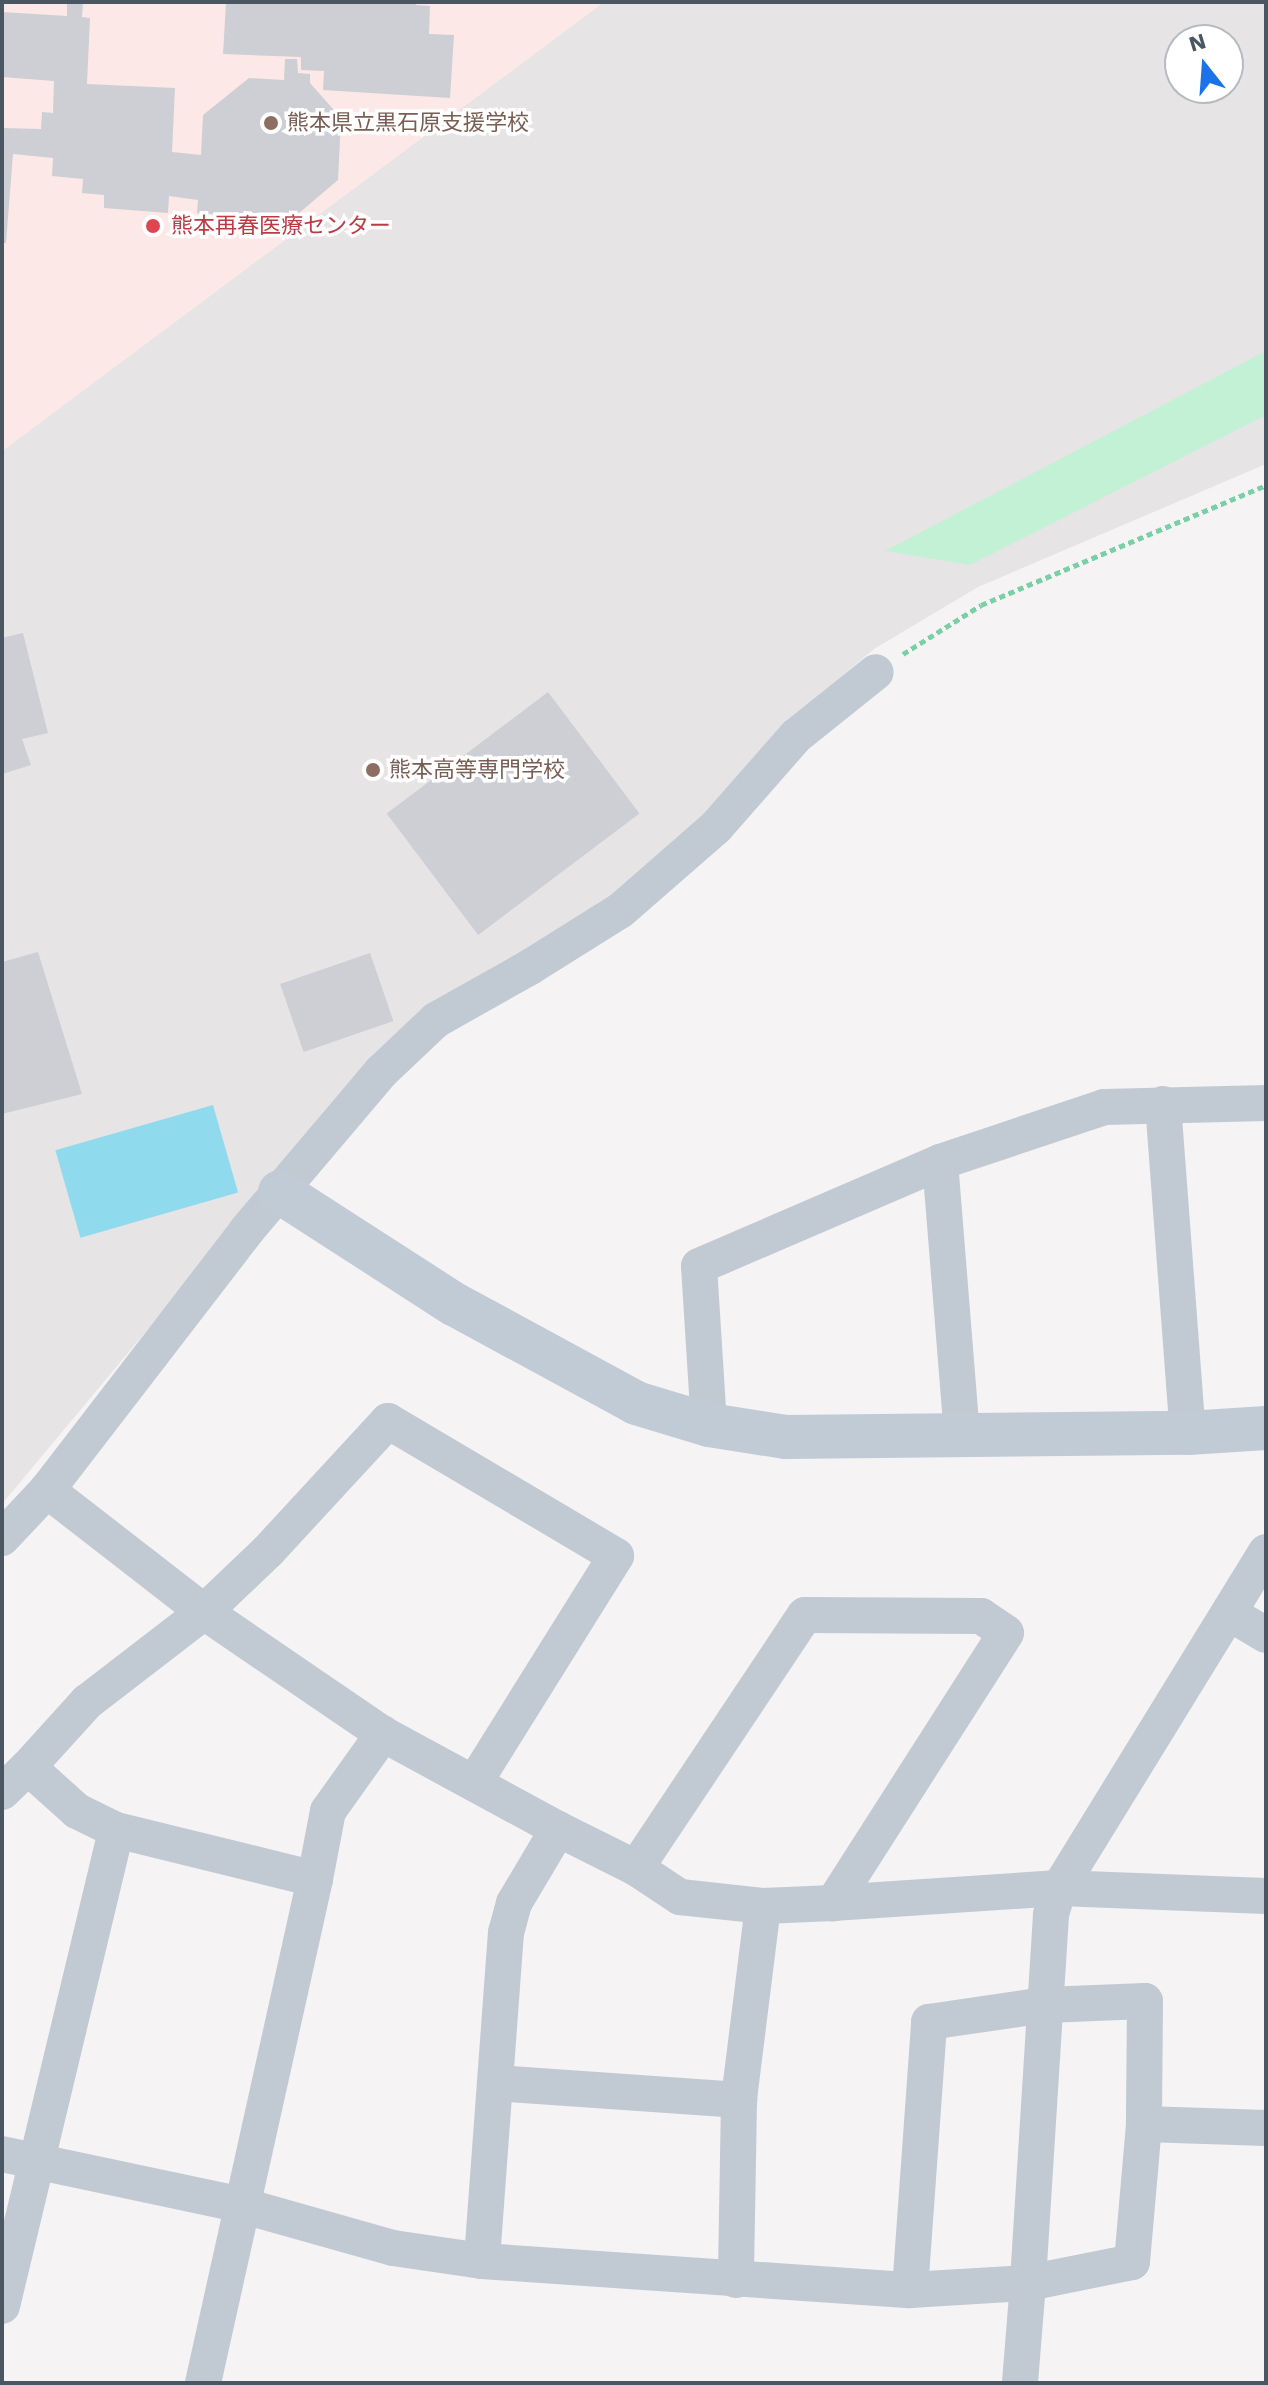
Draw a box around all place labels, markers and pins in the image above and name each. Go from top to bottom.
place label: 熊本県立黒石原支援学校 [287,110,529,136]
marker: 熊本県立黒石原支援学校 [262,114,280,132]
place label: 熊本再春医療センター [171,213,391,239]
marker: 熊本再春医療センター [142,215,164,237]
place label: 熊本高等専門学校 [389,757,565,783]
marker: 熊本高等専門学校 [364,761,382,779]

